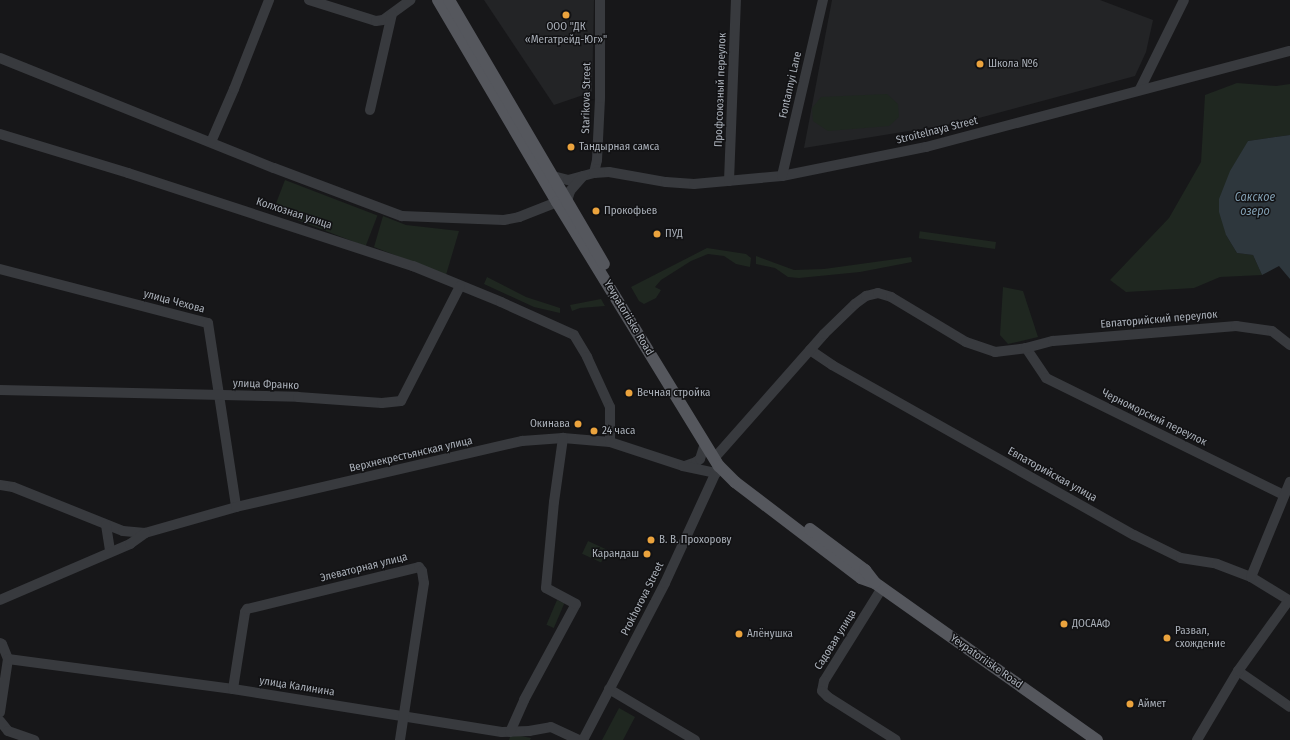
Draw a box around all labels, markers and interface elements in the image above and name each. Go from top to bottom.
marker: ООО "ДК «Мегатрейд-Юг»" [561,10,571,20]
place label: ООО "ДК «Мегатрейд-Юг»" [525,21,607,47]
street label: Профсоюзный переулок [712,33,730,147]
street label: Fontannyi Lane [777,50,805,120]
place label: Школа №6 [988,57,1038,71]
marker: Школа №6 [975,59,985,69]
street label: Starikova Street [580,62,594,134]
street label: Stroitelnaya Street [895,114,979,148]
place label: Тандырная самса [579,140,659,154]
marker: Тандырная самса [566,142,576,152]
water label: Сакское озеро [1235,191,1275,219]
street label: Колхозная улица [254,196,334,232]
place label: Прокофьев [604,204,657,218]
marker: Прокофьев [591,206,601,216]
place label: ПУД [665,227,683,241]
marker: ПУД [652,229,662,239]
street label: Yevpatoriiske Road [600,278,656,358]
street label: улица Чехова [142,287,206,317]
street label: Евпаторийский переулок [1100,308,1218,332]
street label: улица Франко [233,377,299,393]
place label: Вечная стройка [637,386,710,400]
street label: Черноморский переулок [1099,387,1209,449]
marker: Вечная стройка [624,388,634,398]
place label: Окинава [530,417,570,431]
marker: Окинава [573,419,583,429]
place label: 24 часа [602,424,635,438]
marker: 24 часа [589,426,599,436]
street label: Верхнекрестьянская улица [348,434,474,476]
street label: Евпаторийская улица [1005,445,1099,505]
place label: В. В. Прохорову [659,533,731,547]
marker: В. В. Прохорову [646,535,656,545]
place label: Карандаш [592,547,639,561]
marker: Карандаш [642,549,652,559]
street label: Элеваторная улица [319,551,409,585]
street label: Prokhorova Street [619,560,667,638]
street label: Садовая улица [812,607,860,673]
place label: ДОСААФ [1072,617,1110,631]
marker: ДОСААФ [1059,619,1069,629]
place label: Развал, схождение [1175,625,1225,651]
place label: Алёнушка [747,627,793,641]
marker: Алёнушка [734,629,744,639]
street label: Yevpatoriiske Road [947,632,1025,692]
marker: Развал, схождение [1162,633,1172,643]
street label: улица Калинина [258,675,336,699]
place label: Аймет [1138,697,1166,711]
marker: Аймет [1125,699,1135,709]

